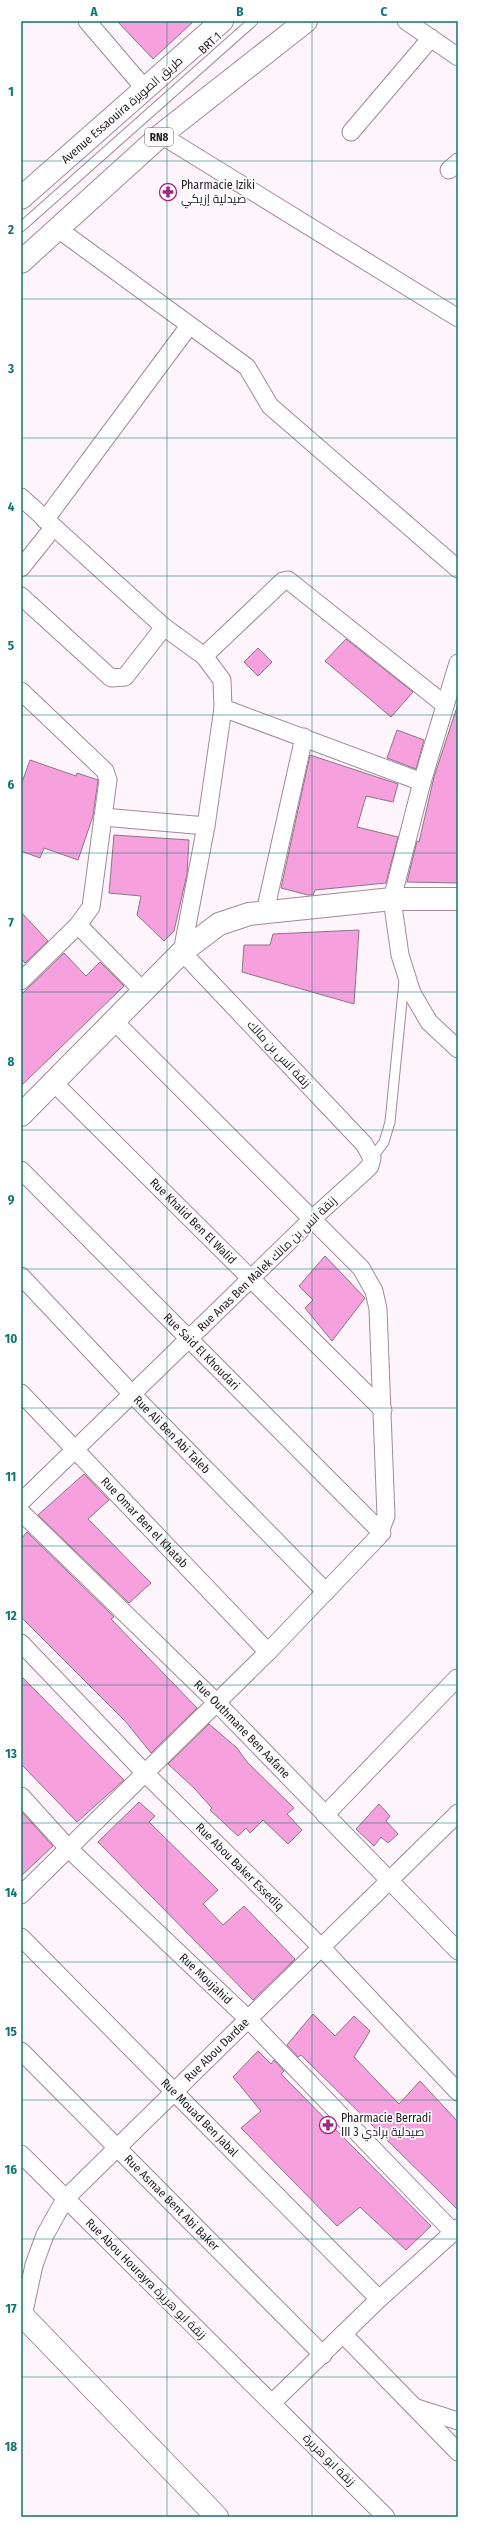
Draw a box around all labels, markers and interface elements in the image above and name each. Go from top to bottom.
text: A [89,4,98,19]
text: B [236,4,244,19]
text: C [381,4,388,19]
street label: BRT 1 [196,29,224,57]
street label: Avenue Essaouira طريق الصويرة [58,53,186,167]
text: 1 [8,84,14,99]
road number: RN8 [145,128,173,146]
place label: Pharmacie Iziki صيدلية إزيكي [181,178,255,209]
pharmacy icon: Pharmacie Iziki صيدلية إزيكي [158,182,178,202]
text: 2 [7,222,14,237]
text: 3 [7,361,14,376]
text: 4 [8,499,15,514]
text: 5 [8,638,14,653]
text: 6 [8,777,15,792]
text: 7 [8,915,14,930]
street label: زنقة انس بن مالك [244,1017,314,1091]
text: 8 [8,1054,15,1069]
street label: Rue Khalid Ben El Walid [147,1175,239,1267]
text: 9 [8,1192,15,1207]
street label: Rue Anas Ben Malek زنقة انس بن مالك [194,1194,340,1334]
street label: Rue Said El Khoudari [161,1310,242,1393]
text: 10 [5,1331,17,1346]
street label: Rue Ali Ben Abi Taleb [131,1393,213,1477]
text: 11 [6,1469,16,1484]
street label: Rue Omar Ben el Khatab [98,1474,191,1571]
text: 12 [5,1608,17,1623]
street label: Rue Outhmane Ben Aafane [191,1677,293,1781]
text: 13 [5,1746,17,1761]
street label: Rue Abou Baker Essediq [193,1820,287,1913]
text: 14 [5,1885,17,1900]
street label: Rue Moujahid [176,1950,235,2007]
street label: Rue Abou Dardae [182,2015,252,2085]
text: 15 [5,2024,17,2039]
street label: Rue Mouad Ben Jabal [158,2076,241,2159]
place label: Pharmacie Berradi III صيدلية برادي 3 [341,2111,431,2142]
pharmacy icon: Pharmacie Berradi III صيدلية برادي 3 [318,2115,338,2135]
street label: Rue Asmae Bent Abi Baker [121,2152,223,2254]
text: 16 [5,2162,17,2177]
street label: Rue Abou Hourayra زنقة ابو هريرة [83,2216,209,2342]
text: 17 [5,2301,17,2316]
street label: زنقة ابو هريرة [300,2431,358,2489]
text: 18 [5,2439,17,2454]

